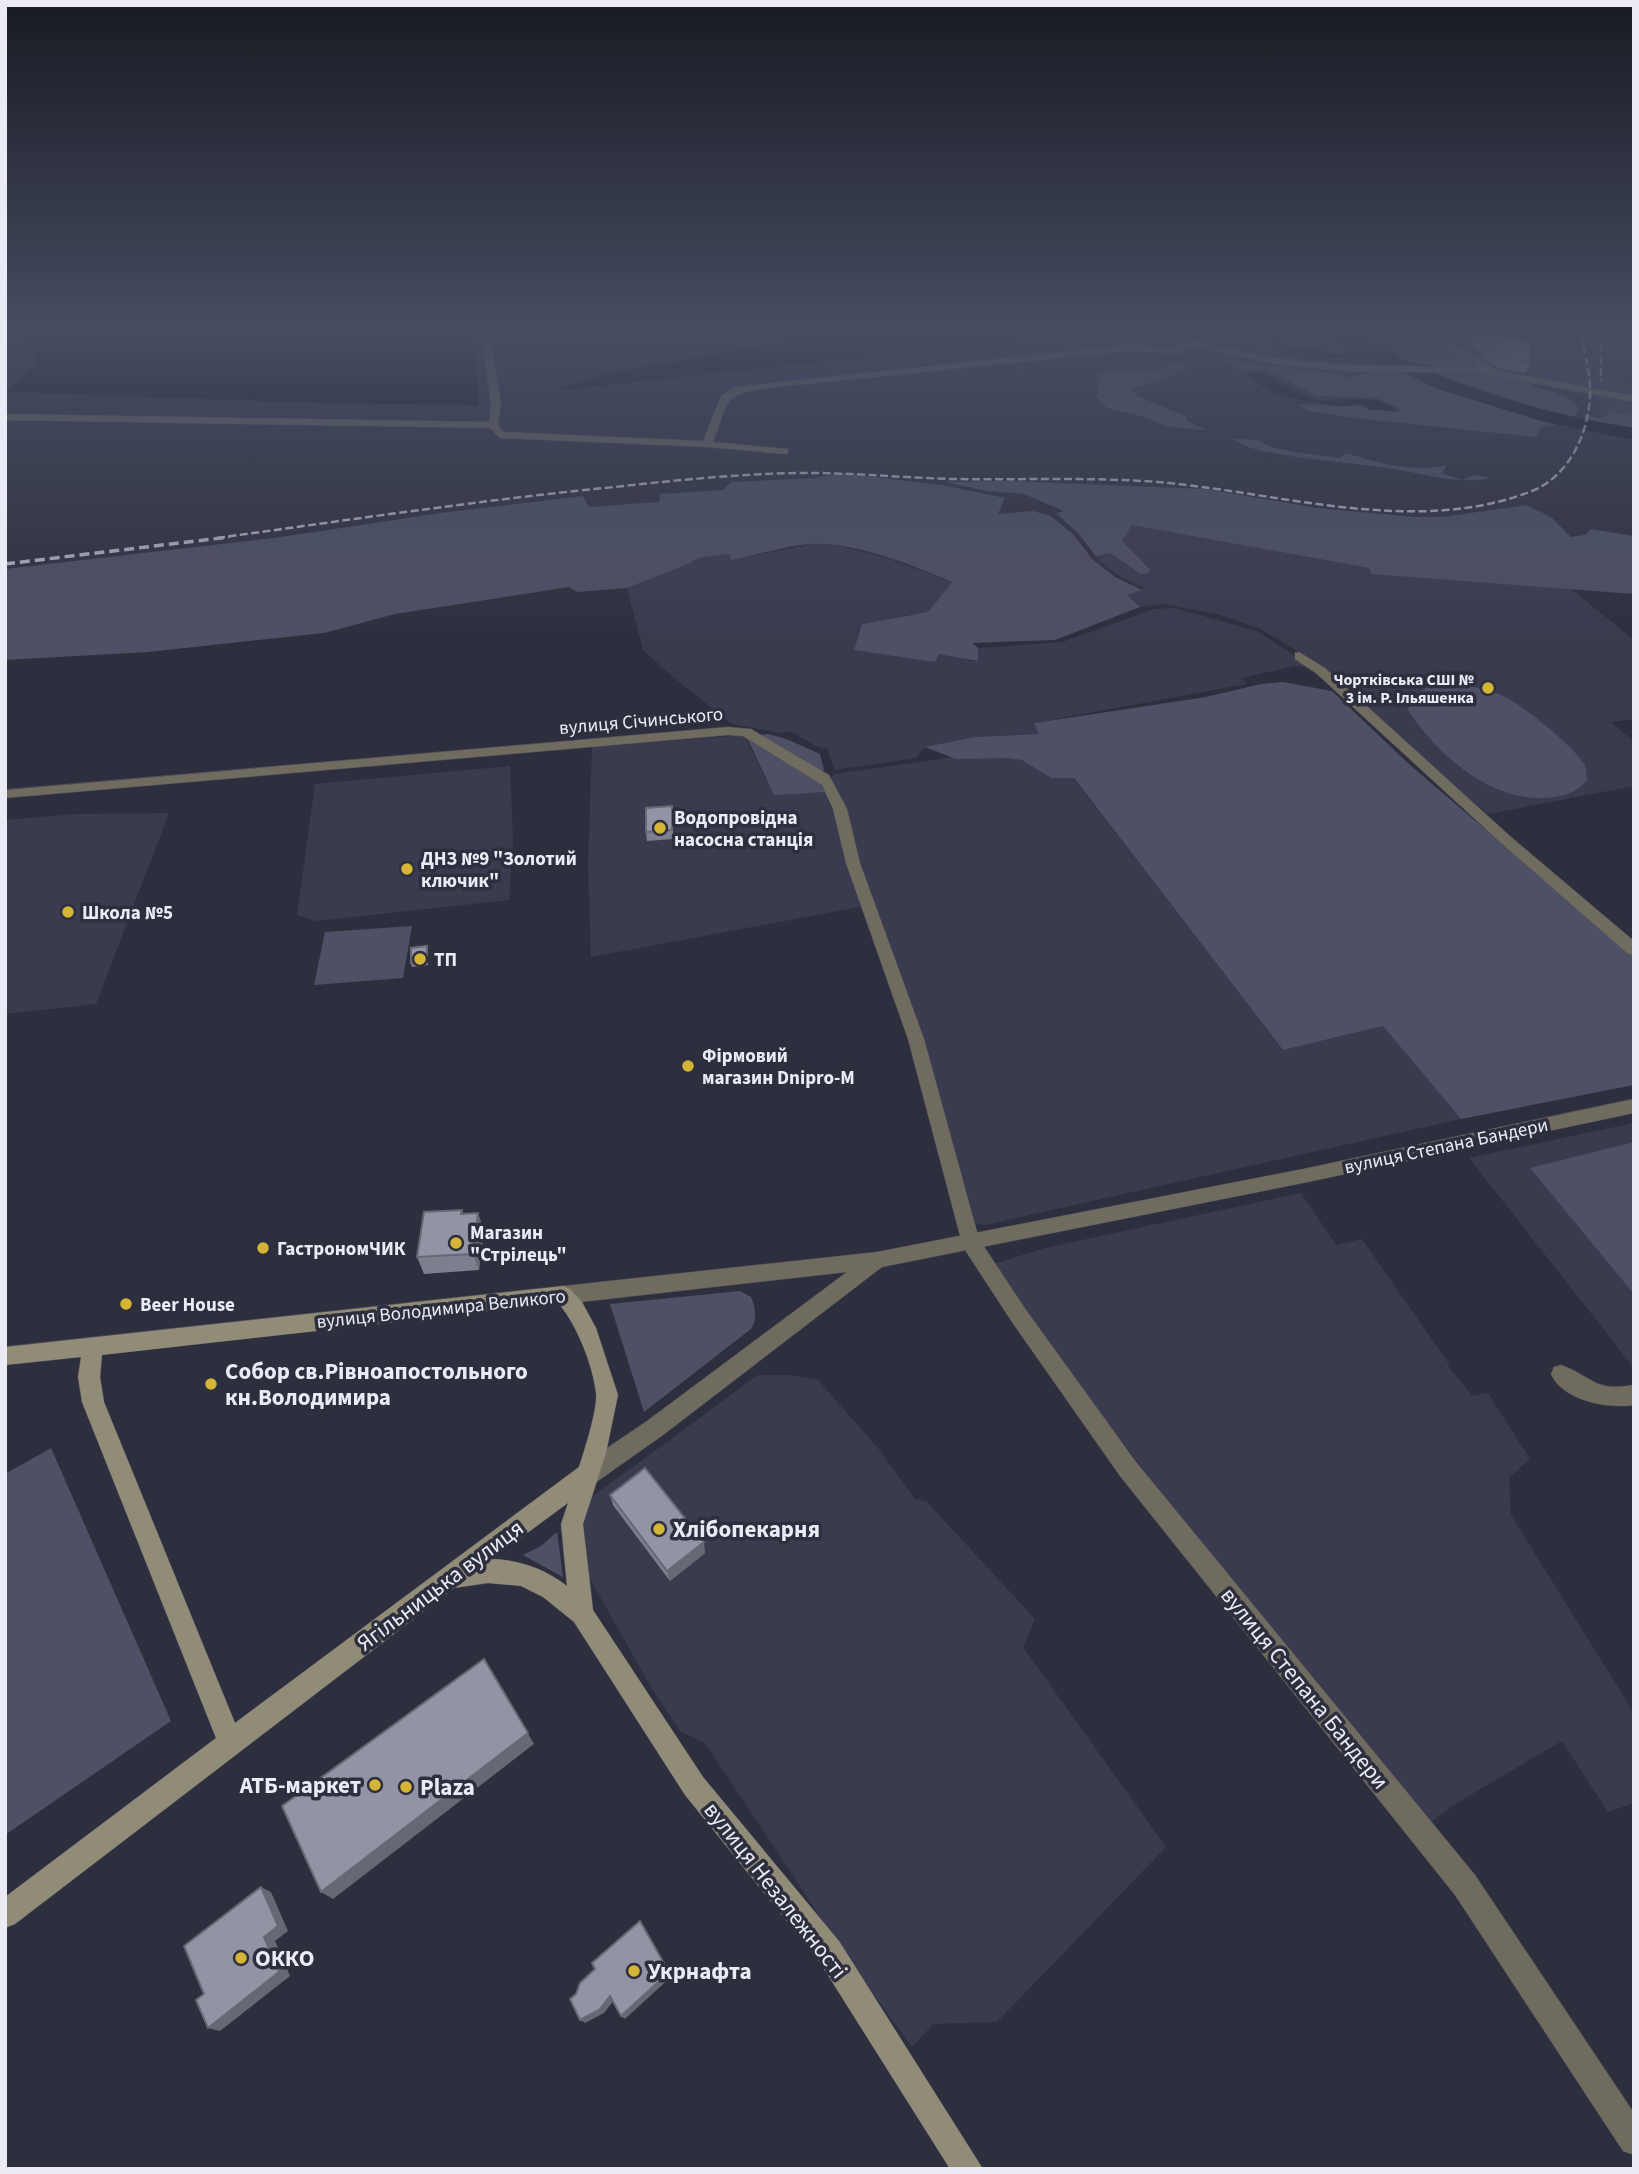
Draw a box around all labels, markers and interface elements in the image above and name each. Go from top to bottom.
place label: Чортківська СШІ № 3 ім. Р. Ільяшенка [1333,669,1475,709]
marker: Чортківська СШІ № 3 ім. Р. Ільяшенка [1480,680,1496,696]
street label: вулиця Січинського [558,701,724,742]
place label: Водопровідна насосна станція [674,805,813,854]
marker: Водопровідна насосна станція [652,820,668,836]
place label: ДНЗ №9 "Золотий ключик" [421,846,577,895]
marker: ДНЗ №9 "Золотий ключик" [399,861,415,877]
place label: Школа №5 [82,900,173,927]
marker: Школа №5 [60,904,76,920]
place label: ТП [434,947,457,974]
marker: ТП [412,951,428,967]
place label: Фірмовий магазин Dnipro-M [702,1043,855,1092]
marker: Фірмовий магазин Dnipro-M [680,1058,696,1074]
street label: вулиця Степана Бандери [1342,1112,1551,1181]
place label: Магазин "Стрілець" [470,1220,567,1269]
marker: Магазин "Стрілець" [448,1235,464,1251]
place label: ГастрономЧИК [277,1236,406,1263]
marker: ГастрономЧИК [255,1240,271,1256]
street label: вулиця Володимира Великого [315,1283,567,1336]
place label: Beer House [140,1292,235,1319]
marker: Beer House [118,1296,134,1312]
place label: Собор св.Рівноапостольного кн.Володимира [225,1355,528,1414]
marker: Собор св.Рівноапостольного кн.Володимира [203,1376,219,1392]
street label: Ягільницька вулиця [350,1512,531,1659]
place label: Хлібопекарня [673,1513,820,1546]
marker: Хлібопекарня [651,1521,667,1537]
street label: вулиця Степана Бандери [1213,1580,1397,1796]
place label: АТБ-маркет [239,1769,361,1802]
place label: Plaza [420,1771,475,1804]
marker: АТБ-маркет [367,1777,383,1793]
marker: Plaza [398,1779,414,1795]
street label: вулиця Незалежності [696,1795,855,1986]
place label: ОККО [255,1942,314,1975]
marker: ОККО [233,1950,249,1966]
place label: Укрнафта [648,1955,752,1988]
marker: Укрнафта [626,1963,642,1979]

